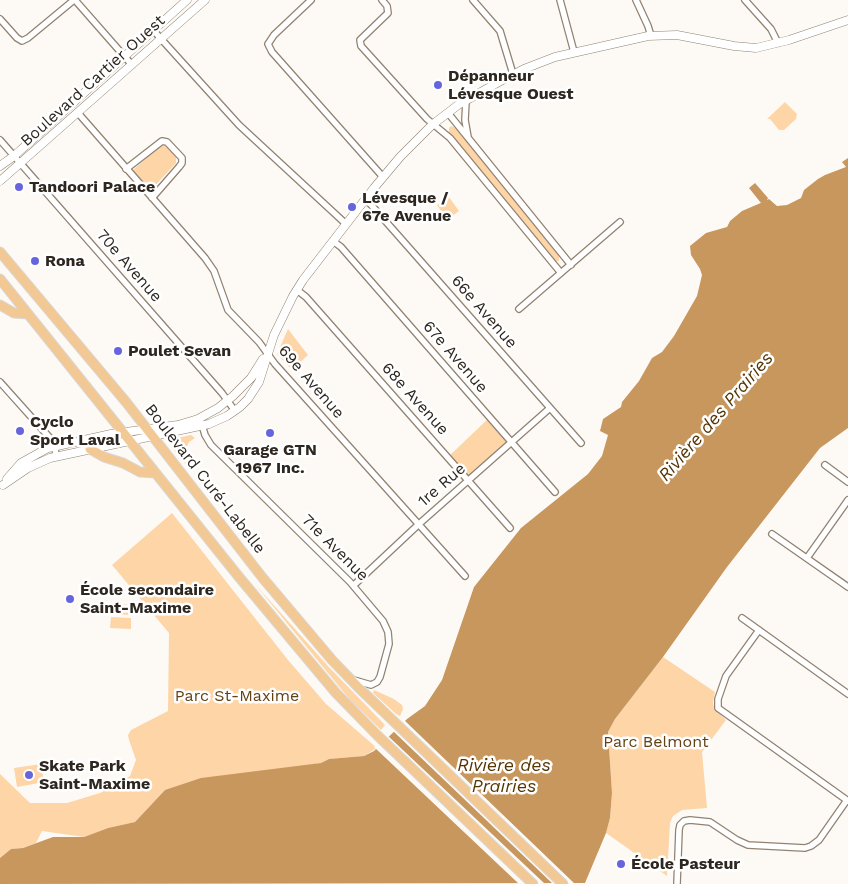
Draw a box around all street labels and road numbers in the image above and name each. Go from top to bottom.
street label: Boulevard Cartier Ouest [17,11,169,151]
street label: 70e Avenue [92,226,166,306]
street label: 66e Avenue [447,271,521,353]
street label: 67e Avenue [418,317,492,397]
street label: 69e Avenue [274,341,348,423]
street label: 68e Avenue [377,359,453,439]
street label: Boulevard Curé-Labelle [141,401,269,557]
street label: 1re Rue [414,459,470,511]
street label: 71e Avenue [298,511,372,585]

